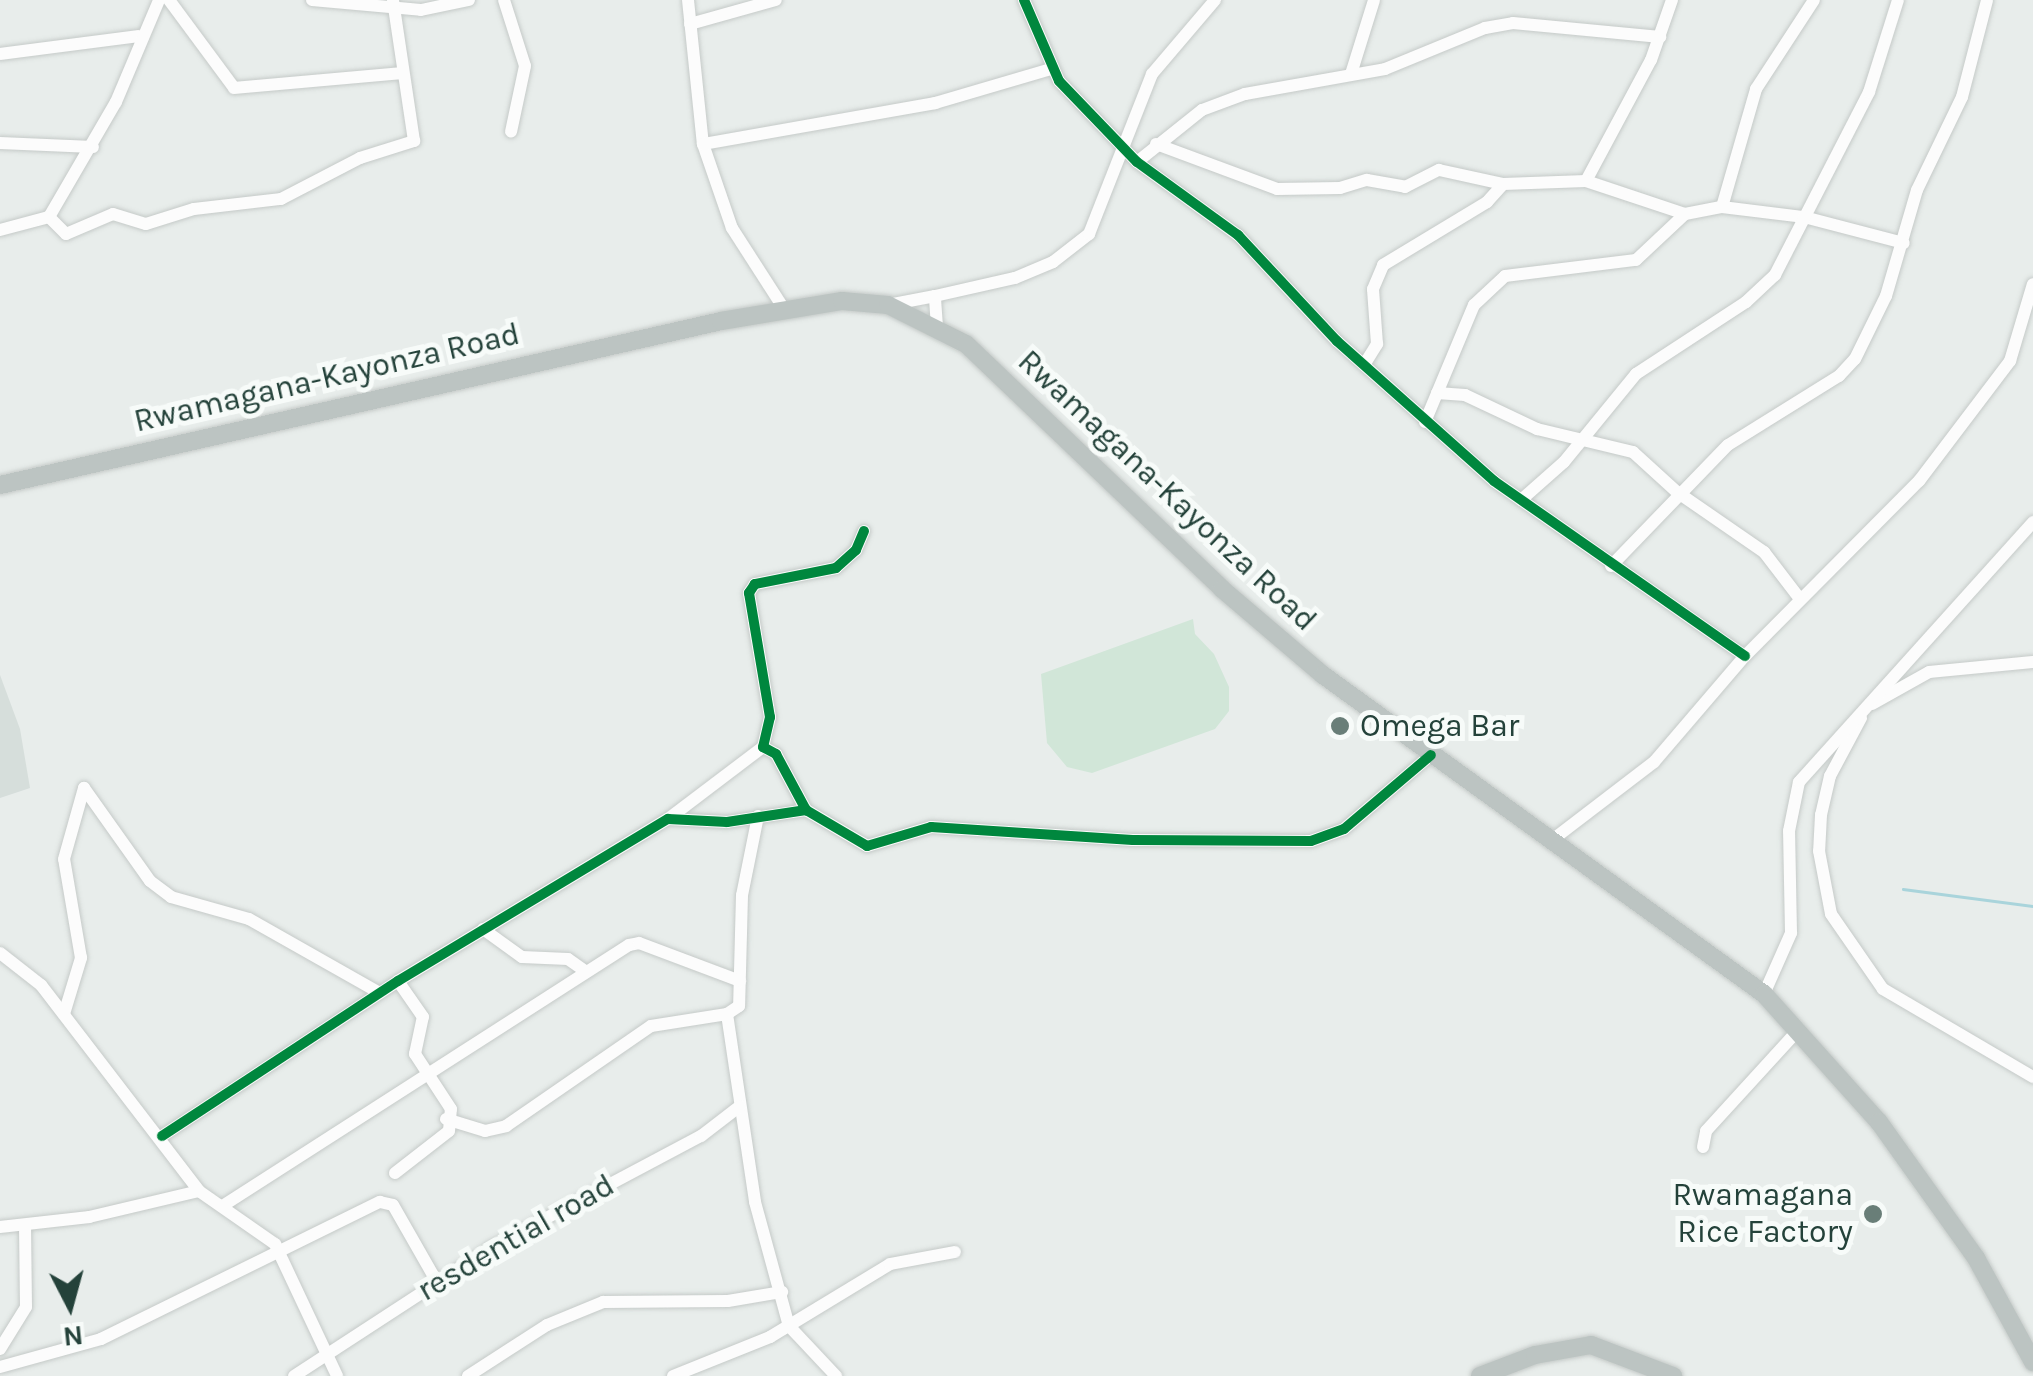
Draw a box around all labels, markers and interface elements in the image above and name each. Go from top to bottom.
street label: Rwamagana-Kayonza Road [130,315,524,441]
street label: Rwamagana-Kayonza Road [1010,342,1324,640]
place label: Omega Bar [1360,707,1519,745]
marker: Omega Bar [1329,715,1351,737]
street label: resdential road [411,1166,621,1310]
place label: Rwamagana Rice Factory [1672,1177,1853,1252]
marker: Rwamagana Rice Factory [1862,1203,1884,1225]
north arrow [20,1256,120,1356]
text: N [61,1319,85,1354]

